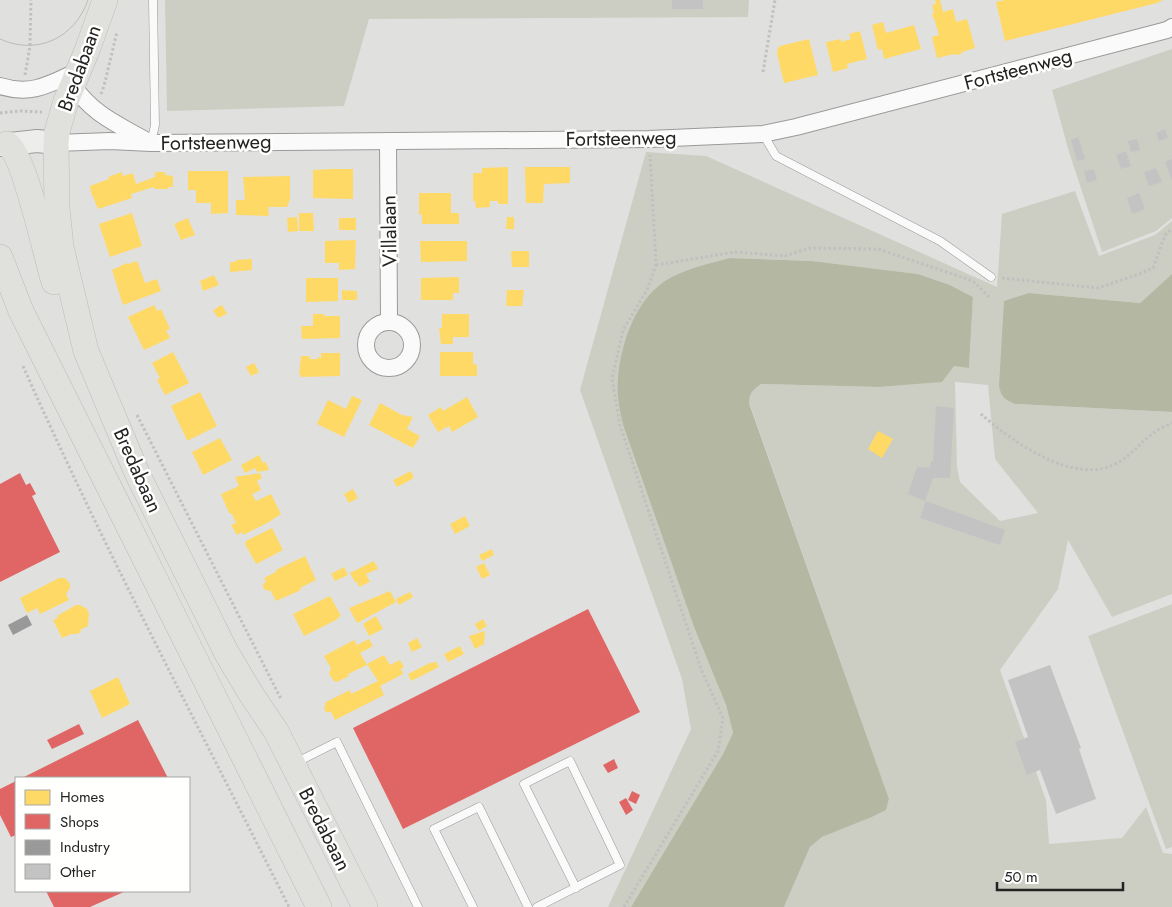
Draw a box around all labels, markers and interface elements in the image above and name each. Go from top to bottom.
street label: Bredabaan [50,21,109,116]
street label: Fortsteenweg [961,41,1075,98]
street label: Fortsteenweg [565,123,677,154]
street label: Fortsteenweg [160,127,272,158]
street label: Villalaan [374,195,405,267]
street label: Bredabaan [106,423,169,517]
legend [15,777,190,892]
street label: Bredabaan [291,782,358,876]
text: Homes [60,786,104,808]
text: Shops [60,811,99,833]
text: Industry [60,836,110,858]
scale bar [997,860,1123,892]
text: Other [60,861,97,883]
text: 50 m [1004,866,1038,888]

